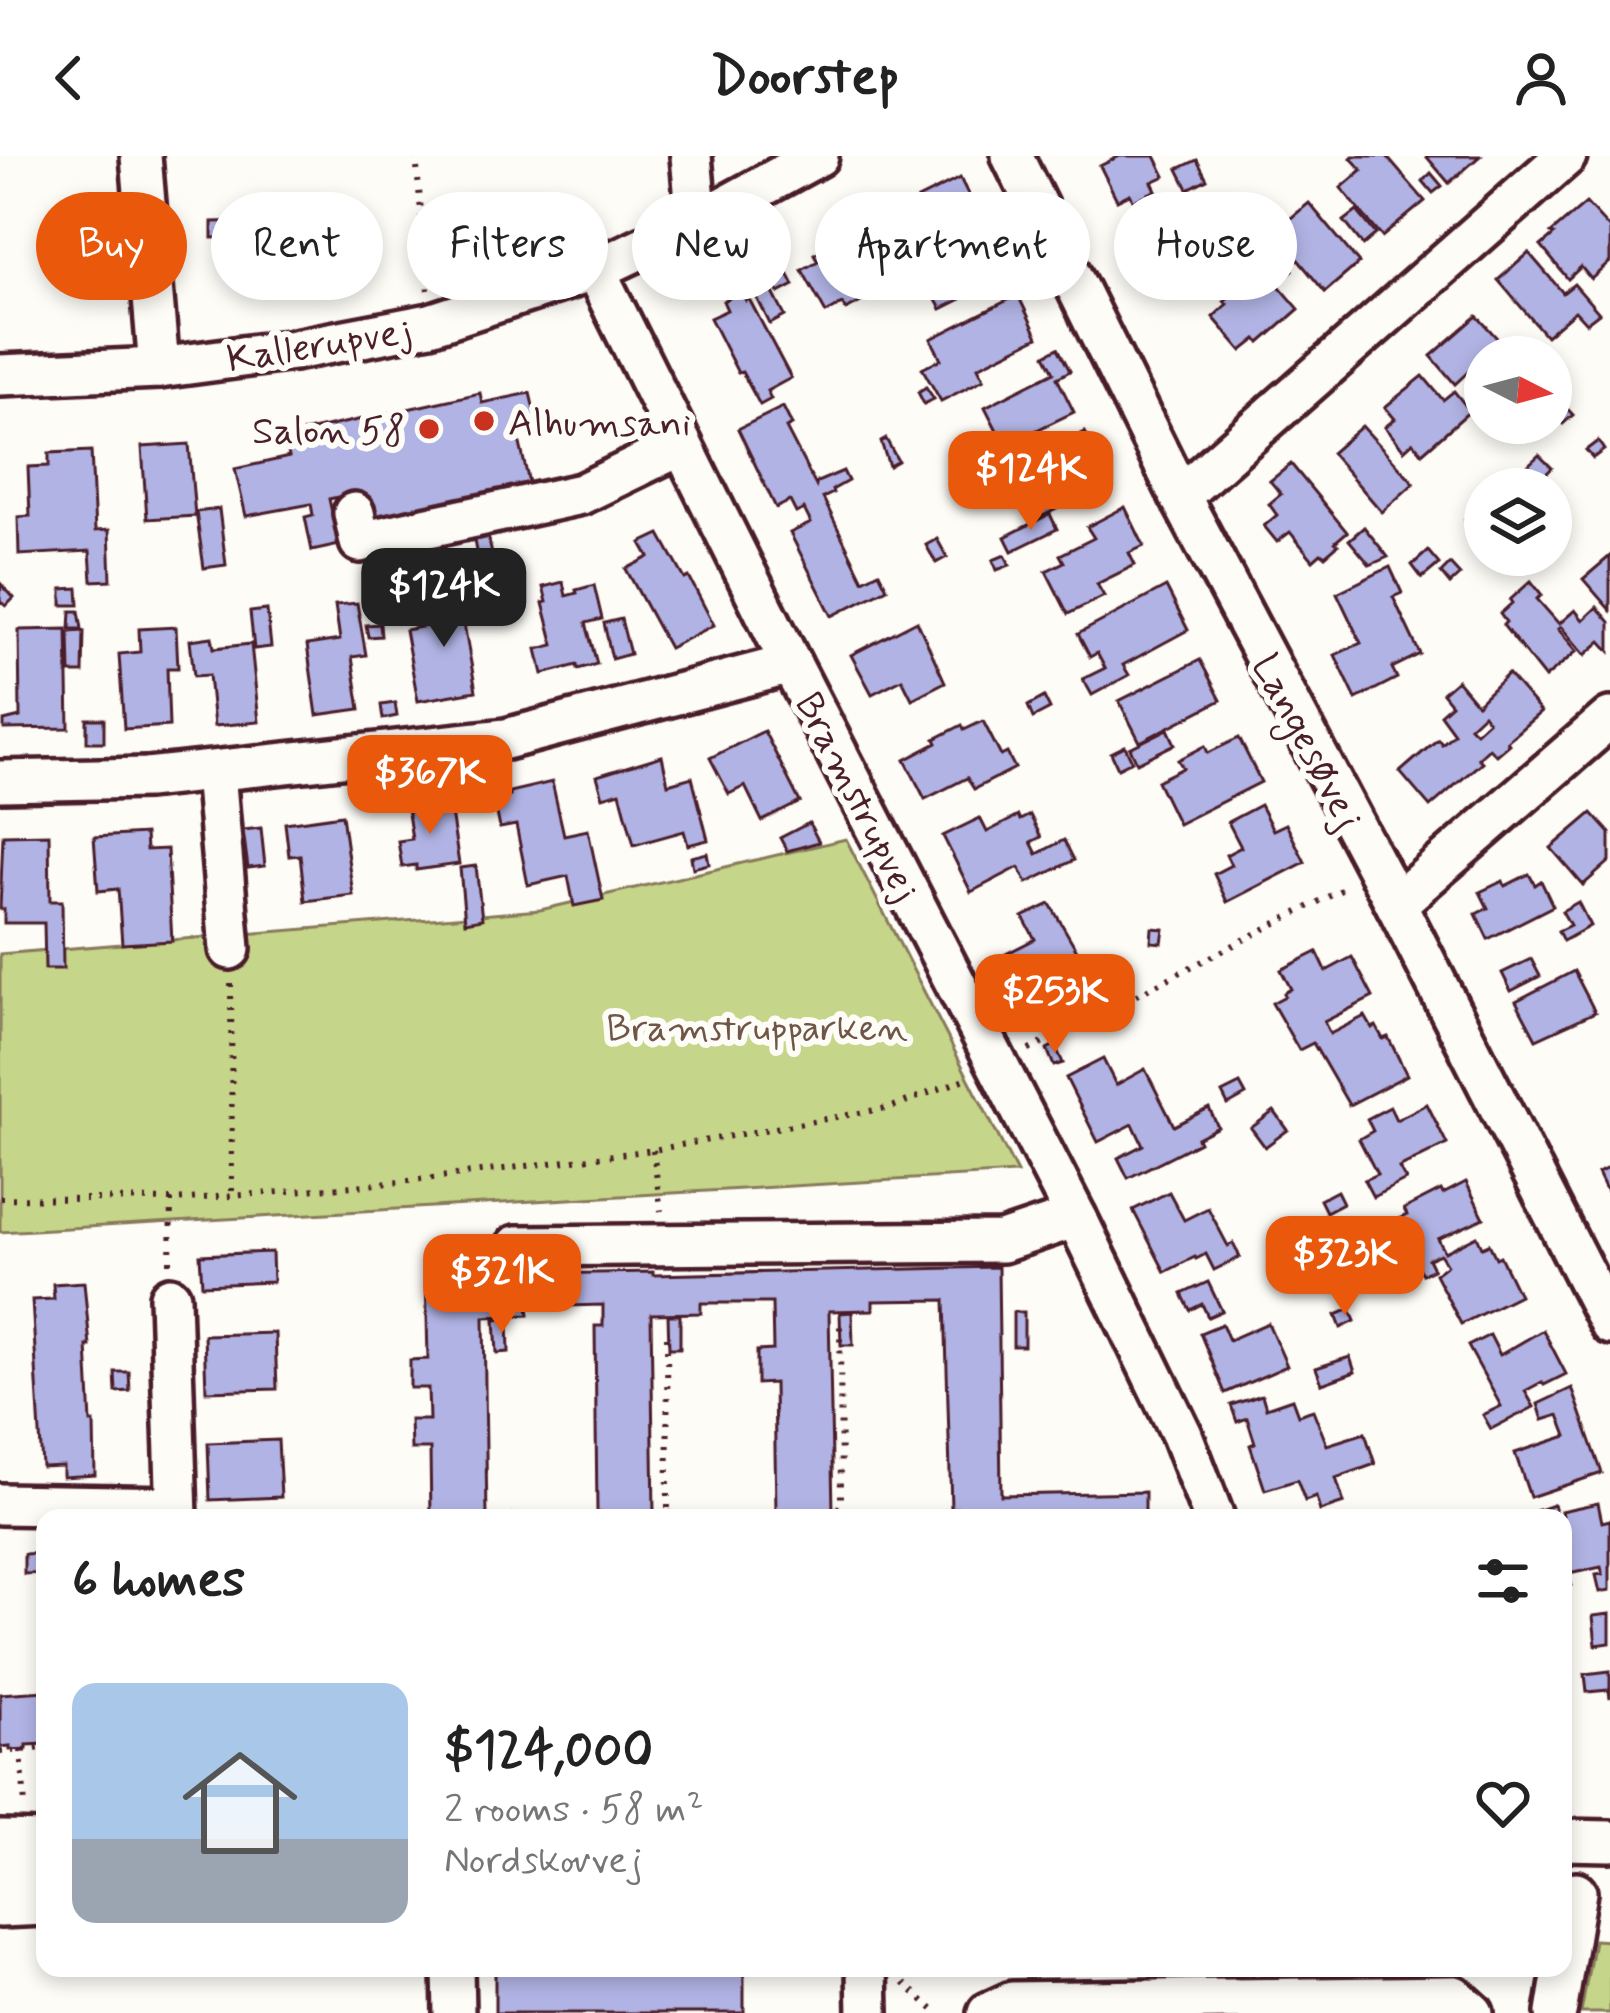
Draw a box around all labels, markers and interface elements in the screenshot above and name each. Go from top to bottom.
text: Doorstep [711,43,899,114]
icon: back [36,45,102,111]
icon: person [1508,45,1574,111]
chip: Buy [36,192,187,300]
chip: Rent [211,192,383,300]
chip: Filters [407,192,608,300]
chip: New [632,192,791,300]
chip: Apartment [815,192,1090,300]
chip: House [1114,192,1297,300]
street label: Kallerupvej [223,307,416,386]
north arrow [1464,336,1572,444]
map controls [1464,336,1572,576]
place label: Alhumsani [508,399,691,450]
place label: Salon 58 [252,407,405,458]
marker: Alhumsani [471,408,497,434]
marker: Salon 58 [416,416,442,442]
pin: $124K [947,431,1115,533]
text: $124K [975,444,1087,495]
button: layers [1464,468,1572,576]
pin: $124K [360,548,528,650]
text: $124K [388,561,500,612]
street label: Langesøvej [1236,646,1374,841]
street label: Bramstrupvej [781,684,930,911]
pin: $367K [346,735,514,837]
text: $367K [374,748,486,799]
pin: $253K [971,954,1139,1056]
text: $253K [1002,967,1108,1018]
park label: Bramstrupparken [606,1004,908,1055]
pin: $323K [1261,1216,1429,1318]
text: $323K [1293,1229,1397,1280]
pin: $321K [418,1234,586,1336]
text: $321K [450,1247,554,1298]
text: 6 homes [72,1548,245,1614]
icon: filters [1470,1548,1536,1614]
text: $124,000 [444,1719,653,1785]
icon: home [168,1731,312,1875]
icon: heart [1470,1770,1536,1836]
text: 2 rooms · 58 m² [444,1785,704,1836]
text: Nordskovvej [444,1836,642,1887]

